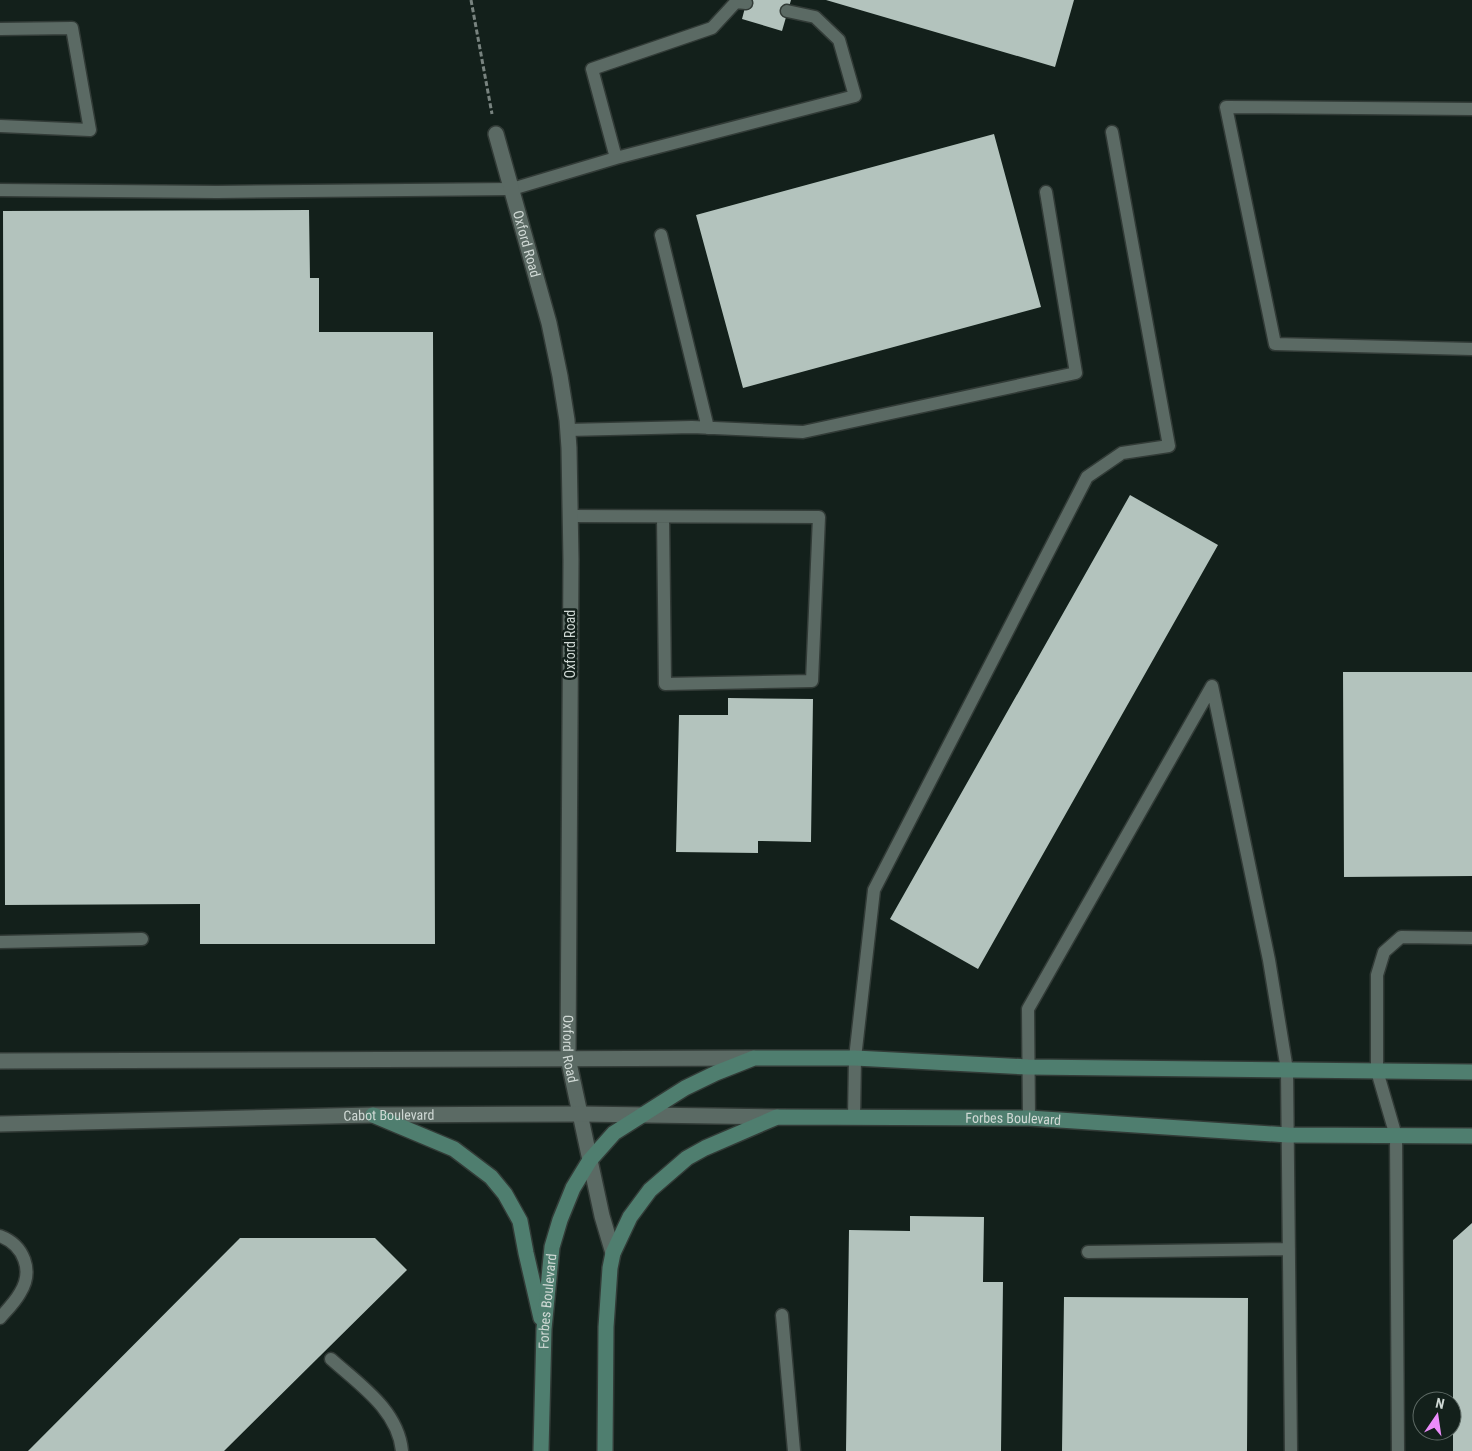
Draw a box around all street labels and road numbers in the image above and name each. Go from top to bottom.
street label: Oxford Road [510,209,544,279]
street label: Oxford Road [562,610,578,678]
street label: Oxford Road [560,1015,581,1084]
street label: Cabot Boulevard [343,1107,434,1124]
street label: Forbes Boulevard [965,1110,1062,1128]
street label: Forbes Boulevard [536,1253,559,1349]

